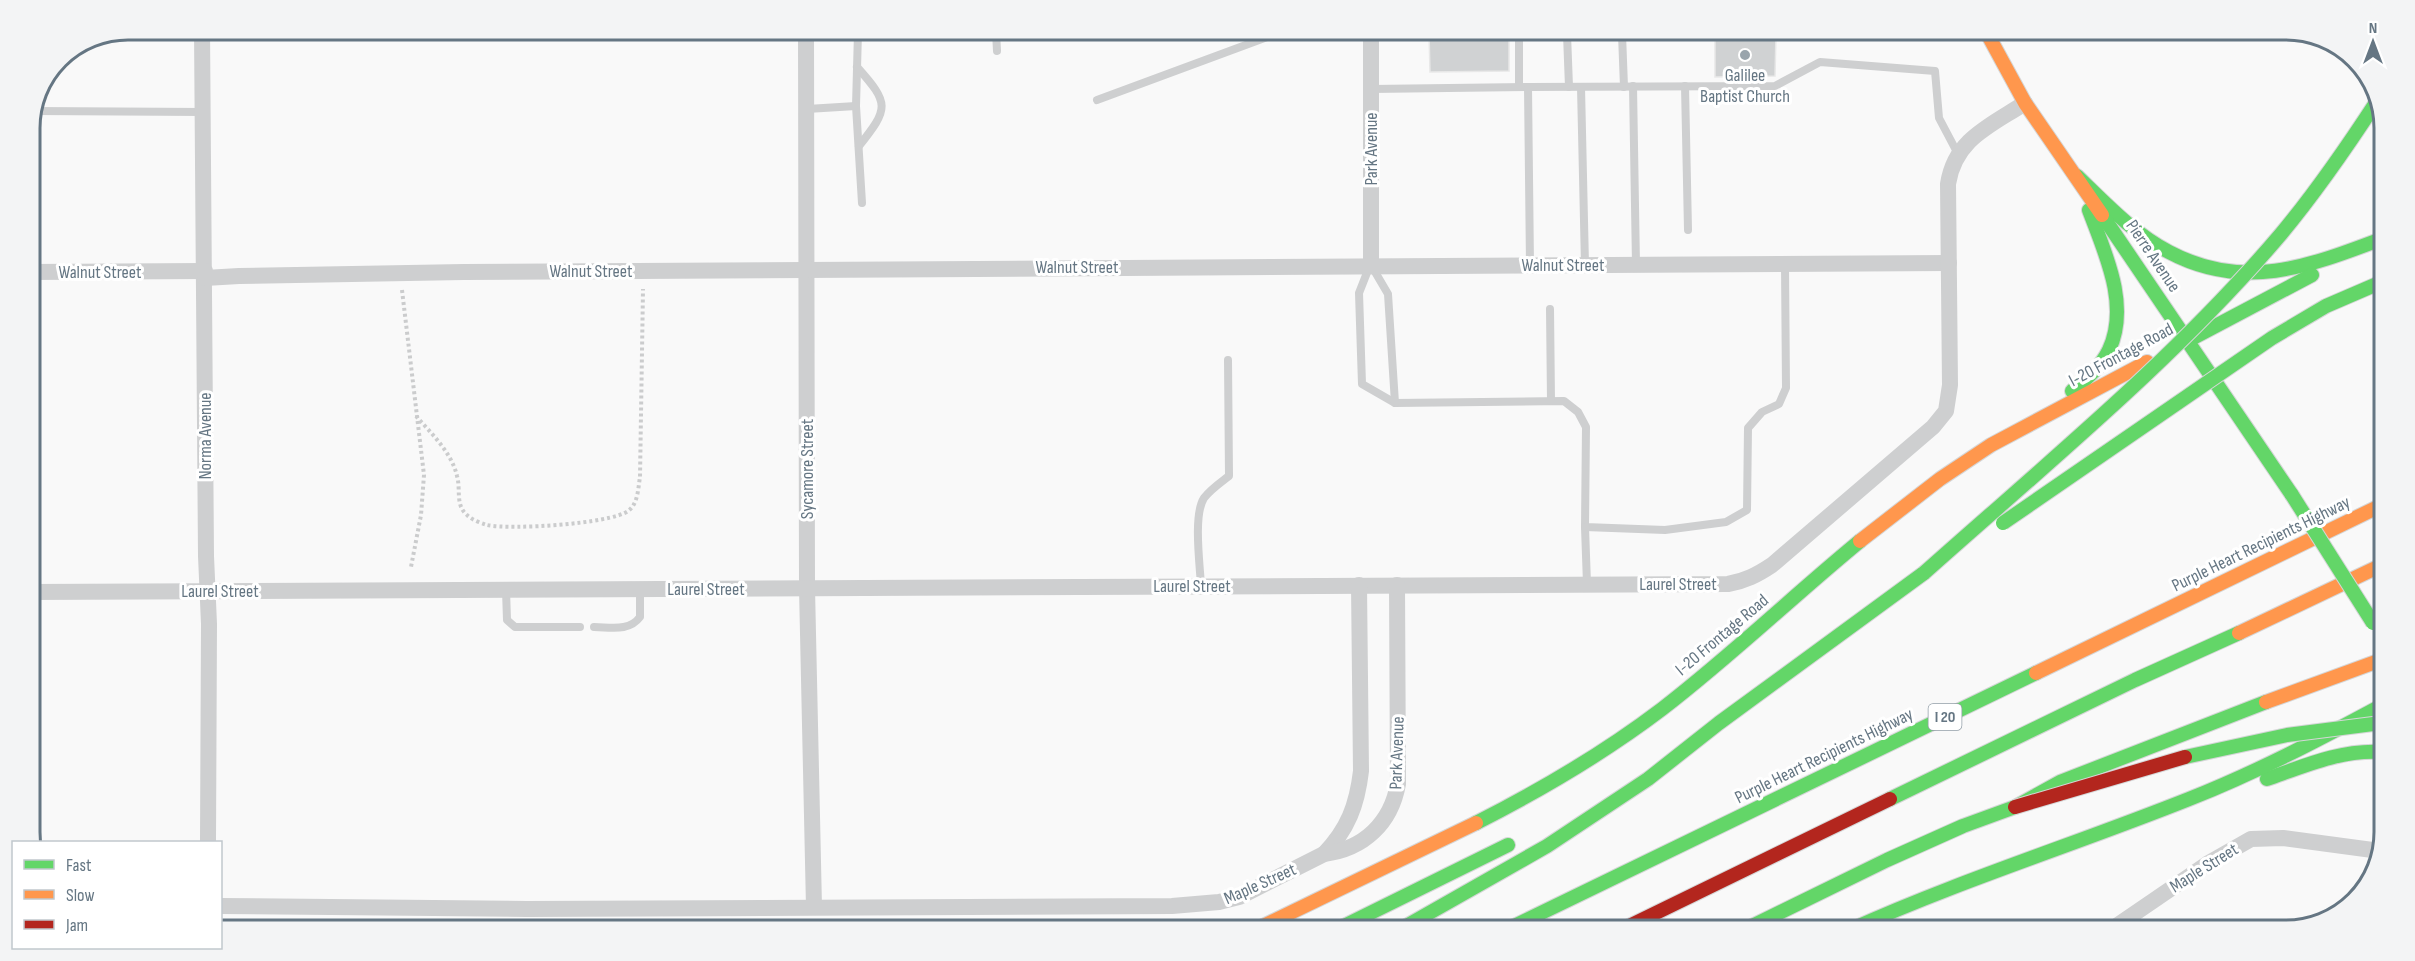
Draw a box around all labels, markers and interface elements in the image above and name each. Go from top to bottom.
north arrow [2343,12,2403,72]
text: N [2369,19,2377,38]
marker: Galilee Baptist Church [1738,48,1752,62]
place label: Galilee Baptist Church [1700,65,1790,107]
street label: Park Avenue [1361,112,1382,186]
street label: Pierre Avenue [2121,216,2185,296]
street label: Walnut Street [1521,255,1605,276]
street label: Walnut Street [1035,257,1119,278]
street label: Walnut Street [549,261,633,282]
street label: Walnut Street [58,262,142,283]
street label: I-20 Frontage Road [2065,319,2177,391]
street label: Norma Avenue [195,392,216,480]
street label: Sycamore Street [797,418,818,519]
street label: Purple Heart Recipients Highway [2168,492,2354,596]
street label: Laurel Street [1639,574,1717,595]
street label: Laurel Street [1153,576,1231,597]
street label: Laurel Street [667,579,745,600]
street label: Laurel Street [181,581,259,602]
street label: I-20 Frontage Road [1671,590,1773,680]
street label: Purple Heart Recipients Highway [1731,704,1917,808]
road number: I 20 [1928,704,1962,730]
street label: Park Avenue [1385,716,1409,790]
street label: Maple Street [2166,839,2242,897]
legend [12,841,222,949]
text: Fast [66,855,92,876]
street label: Maple Street [1221,859,1300,909]
text: Slow [66,885,95,906]
text: Jam [65,915,88,936]

